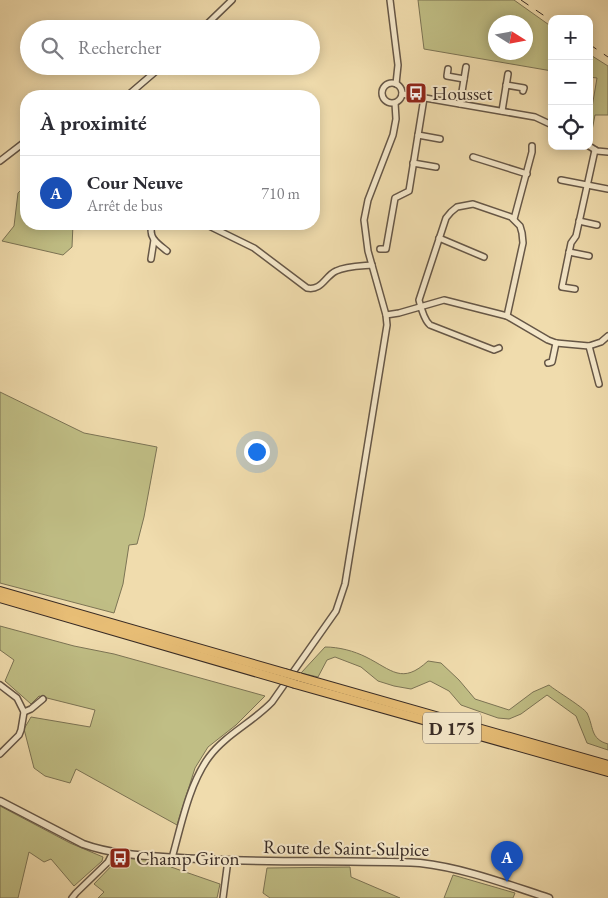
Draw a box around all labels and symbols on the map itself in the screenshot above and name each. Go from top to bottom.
north arrow [488,15,533,60]
bus stop icon: Housset [404,81,428,105]
place label: Housset [432,81,492,106]
your location [244,439,270,465]
road number: D 175 [423,712,481,744]
street label: Route de Saint-Sulpice [263,834,429,862]
pin: A [491,841,523,882]
bus stop icon: Champ Giron [108,846,132,870]
place label: Champ Giron [136,846,240,871]

